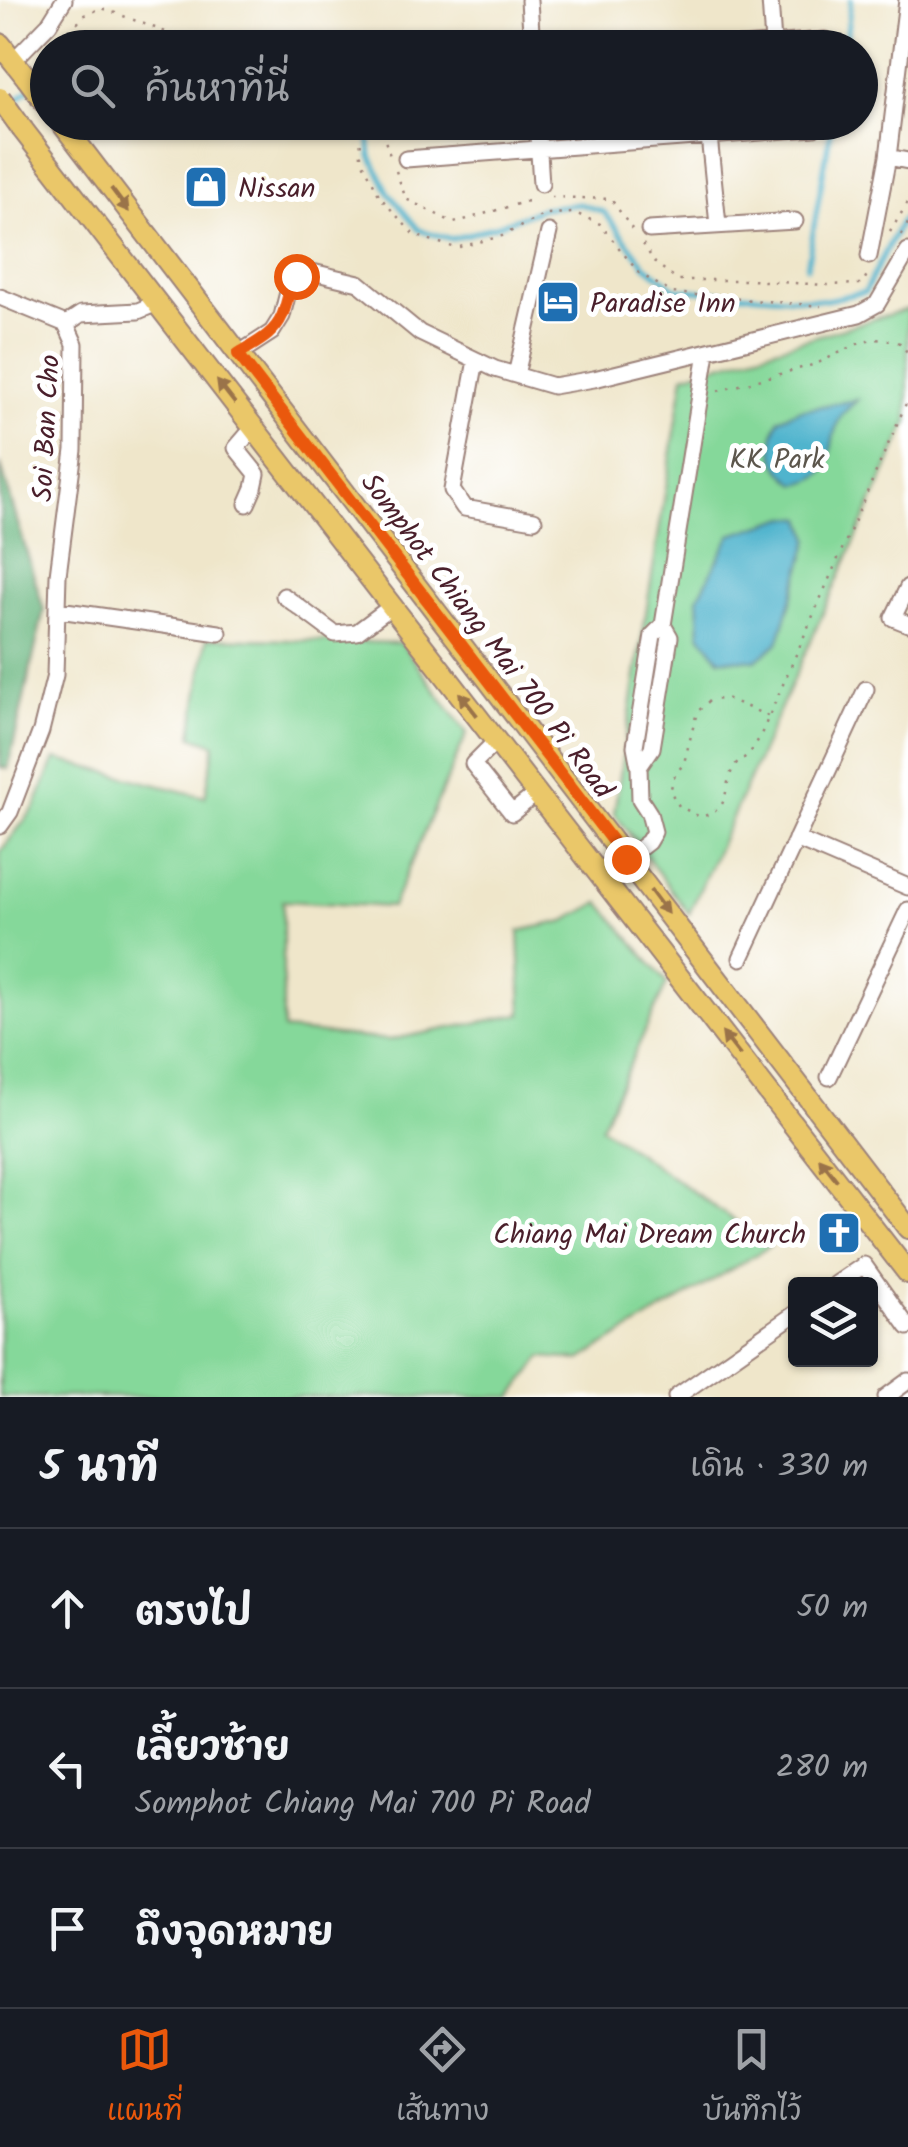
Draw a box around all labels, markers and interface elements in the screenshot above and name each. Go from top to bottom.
search box [30,30,878,140]
icon: search [65,58,120,113]
text: ค้นหาที่นี่ [145,61,289,121]
shop icon: Nissan [183,164,229,210]
place label: Nissan [238,167,316,212]
one-way arrow [109,187,130,213]
route start [274,254,320,300]
hotel icon: Paradise Inn [535,279,581,325]
place label: Paradise Inn [590,282,736,327]
street label: Soi Ban Cho [21,354,74,503]
one-way arrow [216,379,237,405]
park label: KK Park [729,438,825,483]
street label: Somphot Chiang Mai 700 Pi Road [348,464,625,810]
one-way arrow [458,691,479,717]
route end [604,837,650,883]
one-way arrow [648,889,668,915]
one-way arrow [721,1031,742,1057]
one-way arrow [818,1156,839,1182]
church icon: Chiang Mai Dream Church [816,1210,862,1256]
place label: Chiang Mai Dream Church [493,1213,806,1258]
map controls [788,1277,878,1367]
button: layers [788,1277,878,1367]
text: 5 นาที [40,1435,158,1502]
text: เดิน · 330 m [690,1442,868,1493]
icon: ahead [40,1581,95,1636]
text: 50 m [797,1583,868,1634]
text: ตรงไป [135,1584,252,1644]
text: เลี้ยวซ้าย [135,1719,290,1779]
icon: left [40,1741,95,1796]
text: 280 m [776,1743,868,1794]
text: Somphot Chiang Mai 700 Pi Road [135,1779,590,1830]
icon: arrive [40,1901,95,1956]
text: ถึงจุดหมาย [135,1904,333,1964]
tab: แผนที่ [107,2022,182,2135]
tab: เส้นทาง [396,2022,489,2135]
tab: บันทึกไว้ [703,2022,801,2135]

